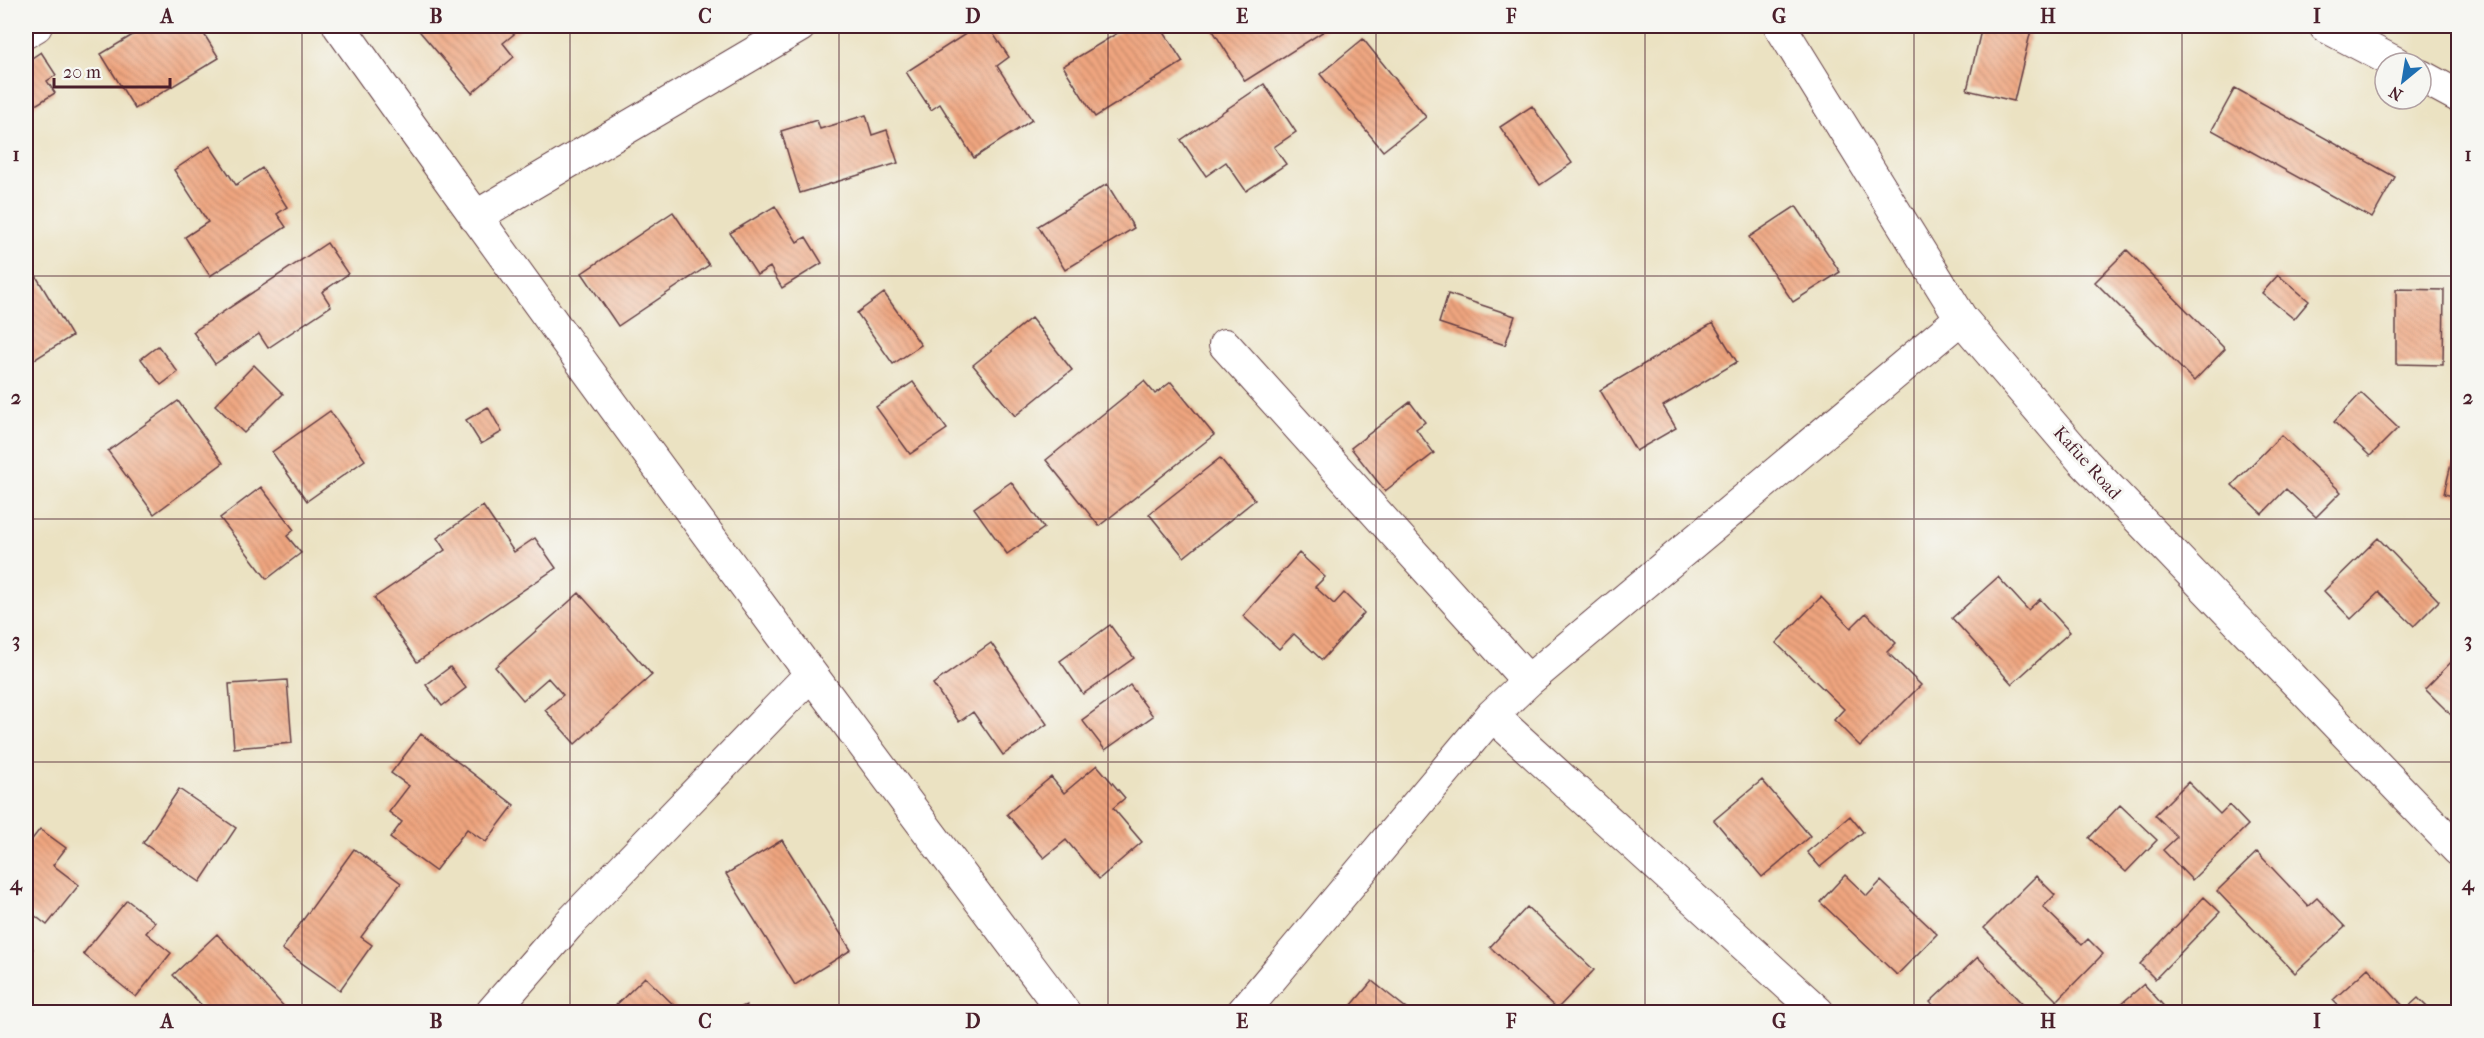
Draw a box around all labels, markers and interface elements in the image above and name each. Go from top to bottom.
text: A [159,5,175,28]
text: B [429,5,443,28]
text: C [698,5,712,28]
text: D [965,5,981,28]
text: E [1236,5,1248,28]
text: F [1505,5,1517,28]
text: G [1772,5,1786,28]
text: H [2040,5,2056,28]
text: I [2313,5,2321,28]
scale bar [54,51,170,89]
north arrow [2373,51,2433,111]
text: 20 m [63,62,101,83]
text: N [2385,82,2406,105]
text: 1 [12,143,20,166]
text: 1 [2464,143,2472,166]
text: 2 [11,386,21,409]
text: 2 [2463,386,2473,409]
street label: Kafue Road [2049,422,2125,504]
text: 3 [12,629,20,652]
text: 3 [2464,629,2472,652]
text: 4 [9,872,23,896]
text: 4 [2461,872,2475,896]
text: A [159,1010,175,1033]
text: B [429,1010,443,1033]
text: C [698,1010,712,1033]
text: D [965,1010,981,1033]
text: E [1236,1010,1248,1033]
text: F [1505,1010,1517,1033]
text: G [1772,1010,1786,1033]
text: H [2040,1010,2056,1033]
text: I [2313,1010,2321,1033]

